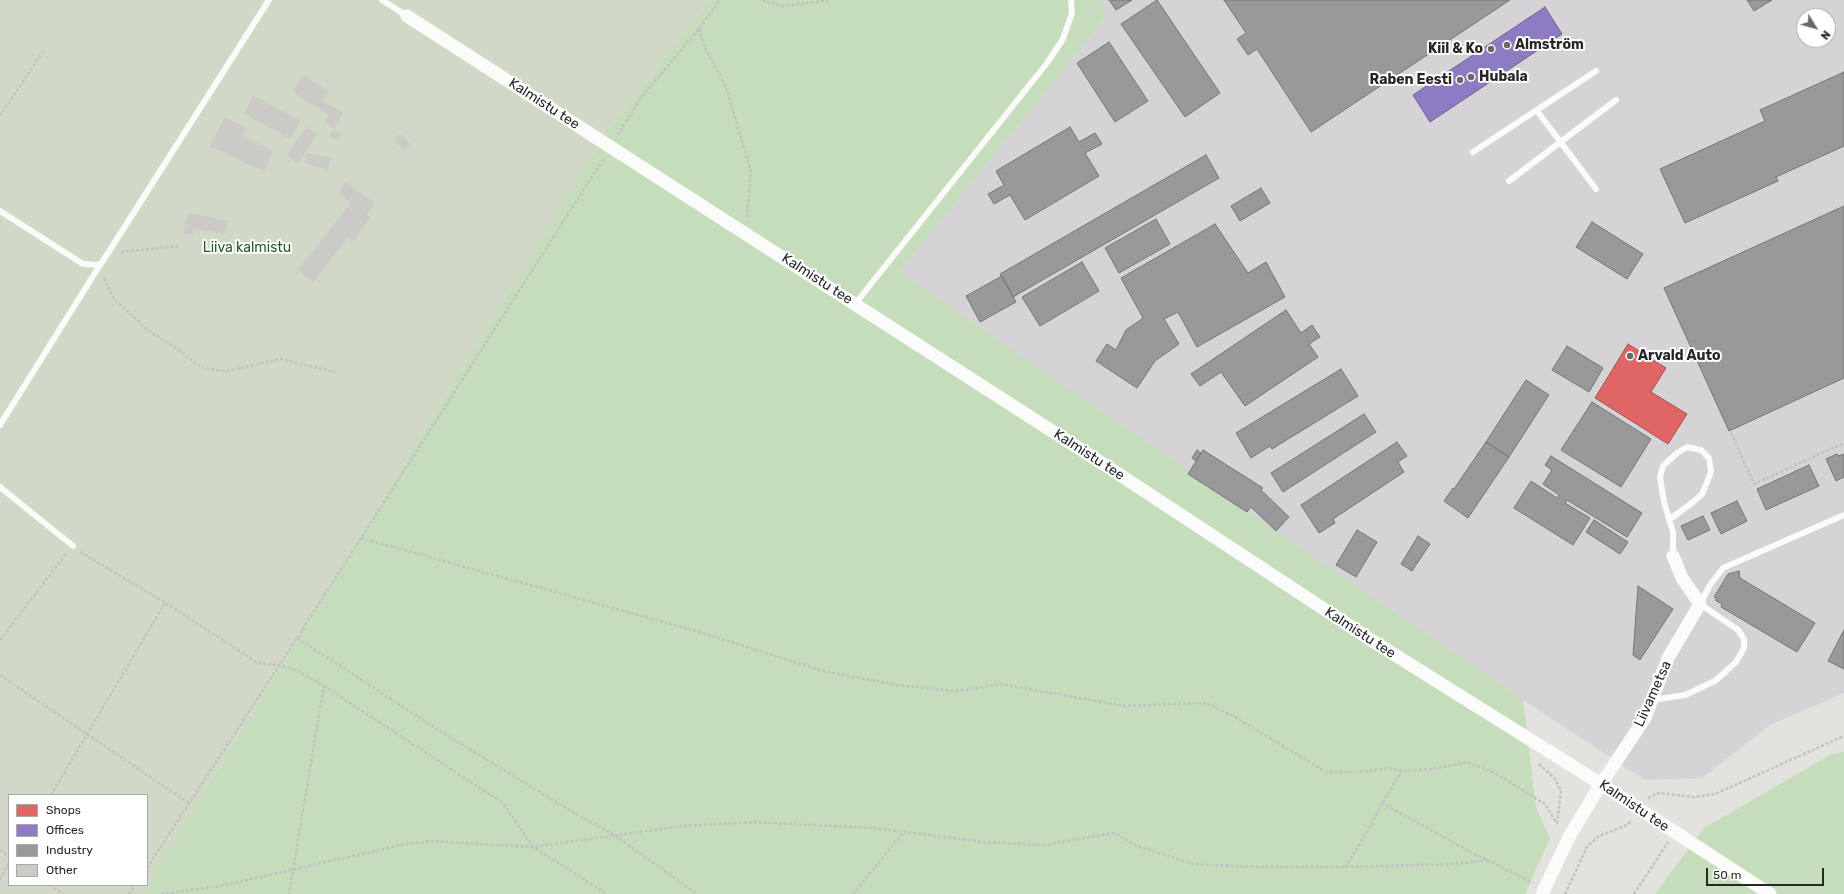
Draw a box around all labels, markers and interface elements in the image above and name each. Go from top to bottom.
north arrow [1796,8,1836,48]
text: N [1818,28,1833,42]
place label: Almström [1515,37,1584,53]
marker: Almström [1502,40,1512,50]
place label: Kiil & Ko [1428,41,1483,57]
marker: Kiil & Ko [1486,44,1496,54]
place label: Hubala [1479,69,1528,85]
place label: Raben Eesti [1369,72,1452,88]
marker: Hubala [1466,72,1476,82]
street label: Kalmistu tee [506,75,582,133]
marker: Raben Eesti [1455,75,1465,85]
park label: Liiva kalmistu [203,240,291,256]
street label: Kalmistu tee [779,250,855,308]
place label: Arvald Auto [1638,348,1720,364]
marker: Arvald Auto [1625,351,1635,361]
street label: Kalmistu tee [1051,426,1127,484]
street label: Kalmistu tee [1322,604,1398,662]
street label: Liivametsa [1631,658,1675,730]
street label: Kalmistu tee [1596,776,1672,836]
legend [8,794,148,886]
text: Shops [46,803,81,817]
text: Offices [46,823,84,837]
text: Industry [46,843,93,857]
scale bar [1708,860,1826,886]
text: Other [46,863,77,877]
text: 50 m [1713,868,1741,882]

